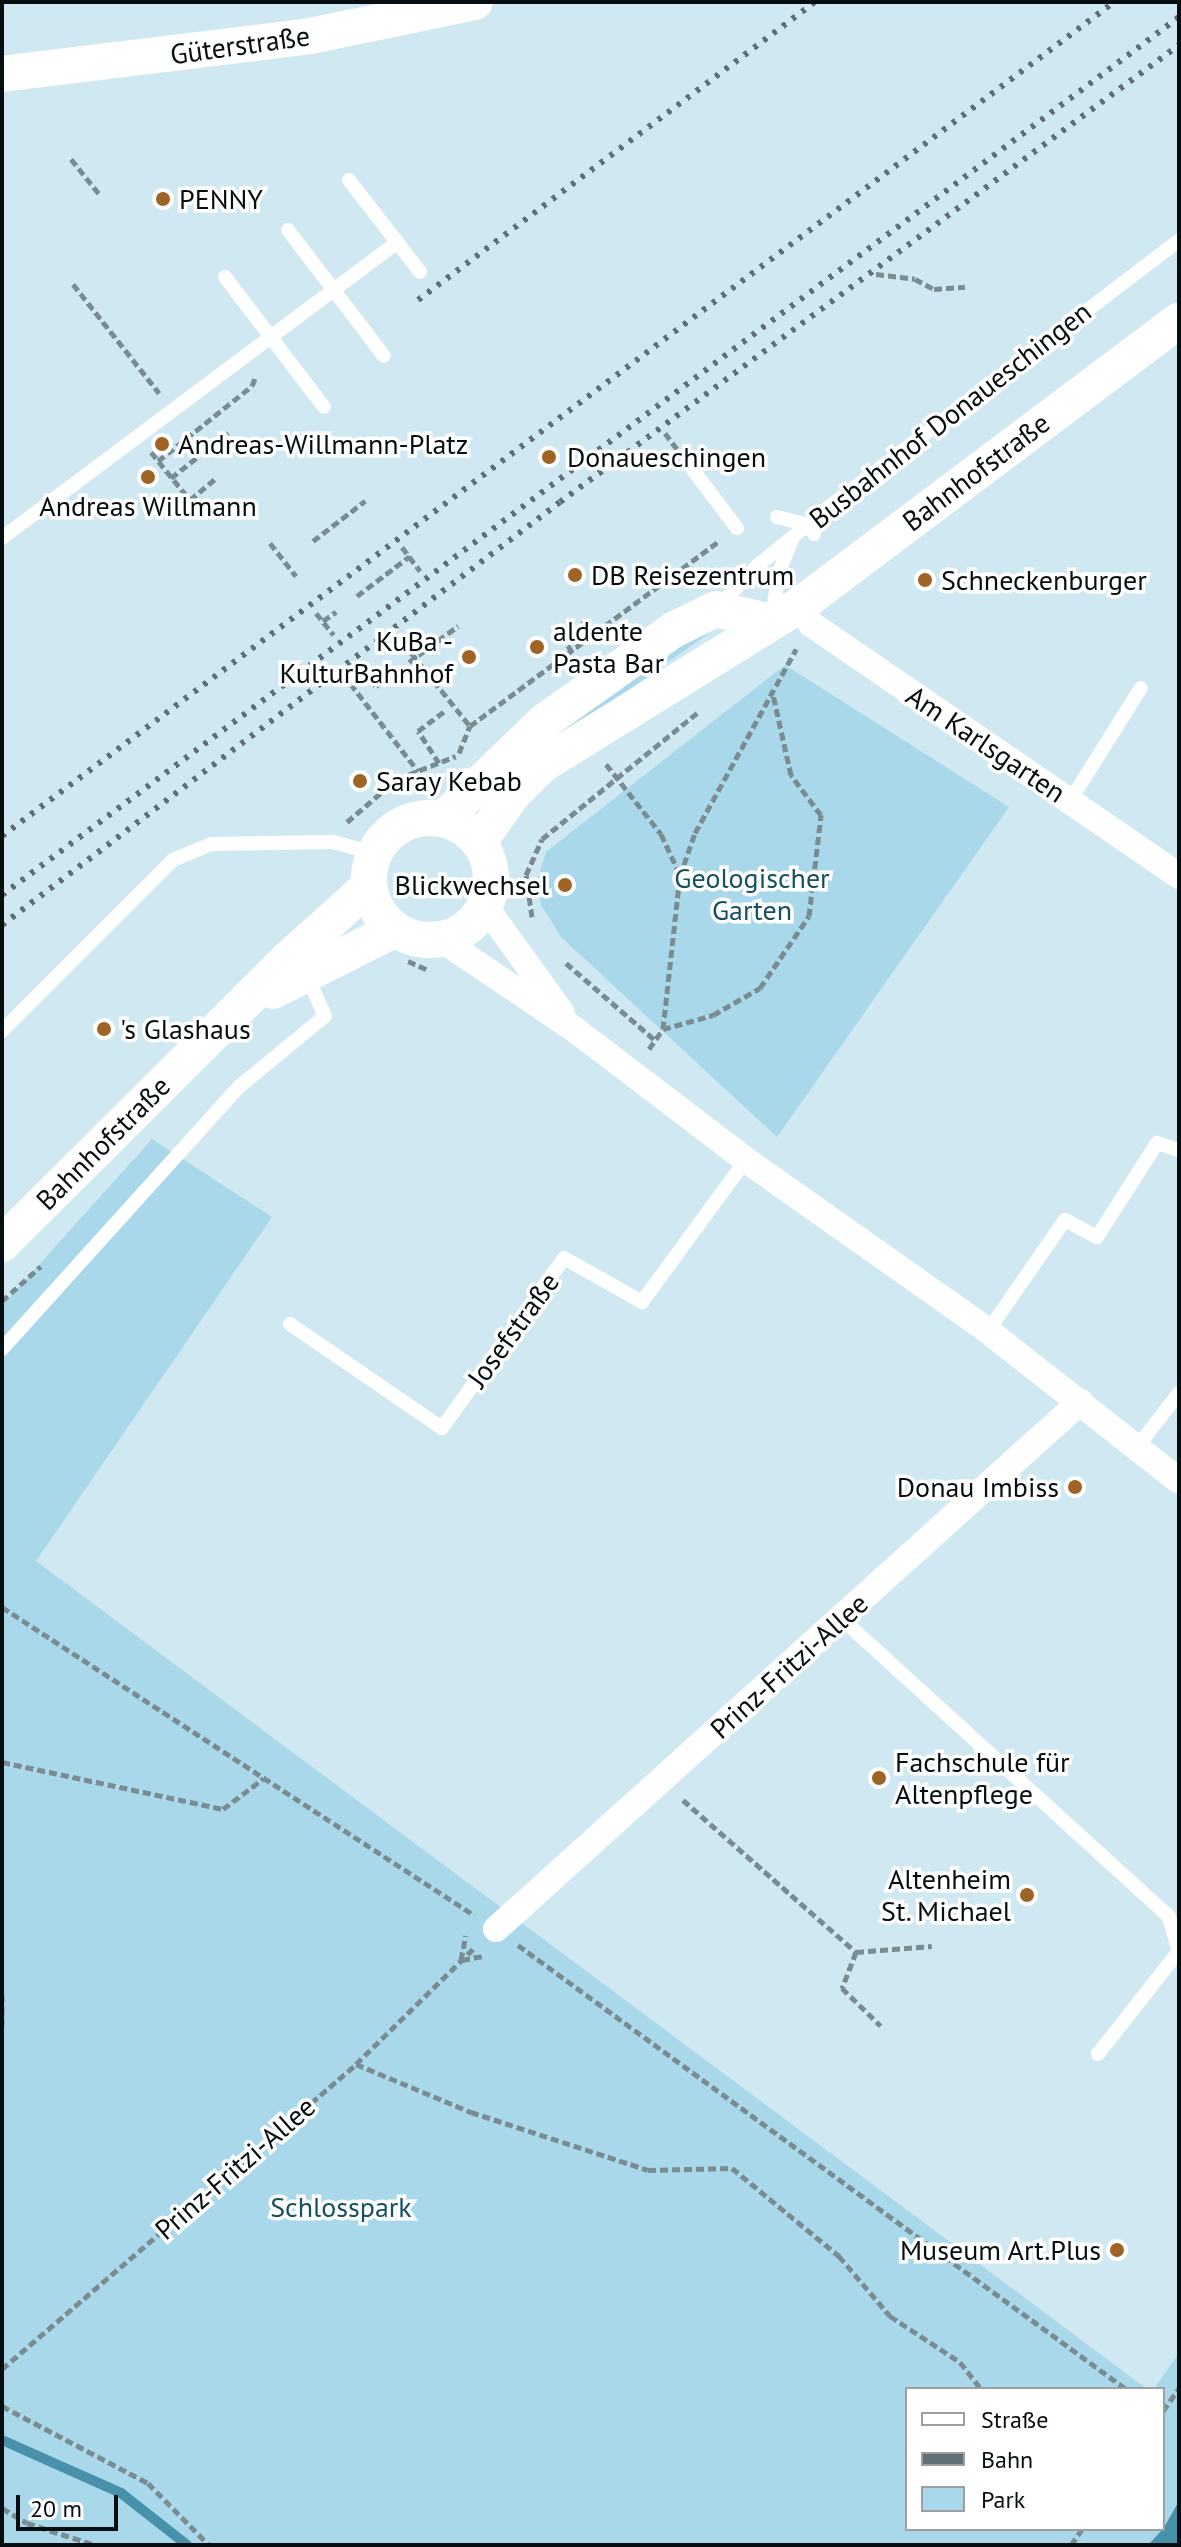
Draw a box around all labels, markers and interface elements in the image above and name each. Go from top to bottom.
street label: Güterstraße [168,19,312,71]
place label: PENNY [179,182,263,216]
marker: PENNY [154,190,172,208]
street label: Busbahnhof Donaueschingen [802,295,1098,535]
street label: Bahnhofstraße [896,406,1056,538]
place label: Andreas-Willmann-Platz [178,427,468,461]
marker: Andreas-Willmann-Platz [153,435,171,453]
place label: Donaueschingen [567,440,766,474]
marker: Donaueschingen [538,446,560,468]
marker: Andreas Willmann [139,468,157,486]
place label: Andreas Willmann [39,489,257,523]
place label: DB Reisezentrum [591,558,794,592]
place label: Schneckenburger [941,563,1147,597]
marker: DB Reisezentrum [566,566,584,584]
marker: Schneckenburger [916,571,934,589]
place label: aldente Pasta Bar [553,614,664,680]
place label: KuBa - KulturBahnhof [280,624,453,690]
marker: aldente Pasta Bar [528,638,546,656]
marker: KuBa - KulturBahnhof [460,648,478,666]
street label: Am Karlsgarten [900,679,1072,809]
place label: Saray Kebab [376,764,523,798]
marker: Saray Kebab [351,772,369,790]
park label: Geologischer Garten [674,861,830,927]
place label: Blickwechsel [395,868,549,902]
marker: Blickwechsel [556,876,574,894]
place label: 's Glashaus [120,1012,251,1046]
marker: 's Glashaus [95,1020,113,1038]
street label: Bahnhofstraße [29,1069,177,1217]
street label: Josefstraße [460,1266,566,1394]
place label: Donau Imbiss [897,1470,1059,1504]
marker: Donau Imbiss [1066,1478,1084,1496]
street label: Prinz-Fritzi-Allee [703,1586,875,1746]
place label: Fachschule für Altenpflege [895,1745,1070,1811]
marker: Fachschule für Altenpflege [870,1769,888,1787]
place label: Altenheim St. Michael [879,1862,1011,1928]
marker: Altenheim St. Michael [1018,1886,1036,1904]
street label: Prinz-Fritzi-Allee [148,2090,322,2246]
park label: Schlosspark [270,2190,412,2224]
place label: Museum Art.Plus [899,2233,1101,2267]
marker: Museum Art.Plus [1108,2241,1126,2259]
legend [905,2387,1165,2531]
text: Straße [981,2404,1048,2435]
text: Bahn [981,2444,1033,2475]
scale bar [20,2479,122,2529]
text: Park [981,2484,1025,2515]
text: 20 m [30,2493,82,2524]

